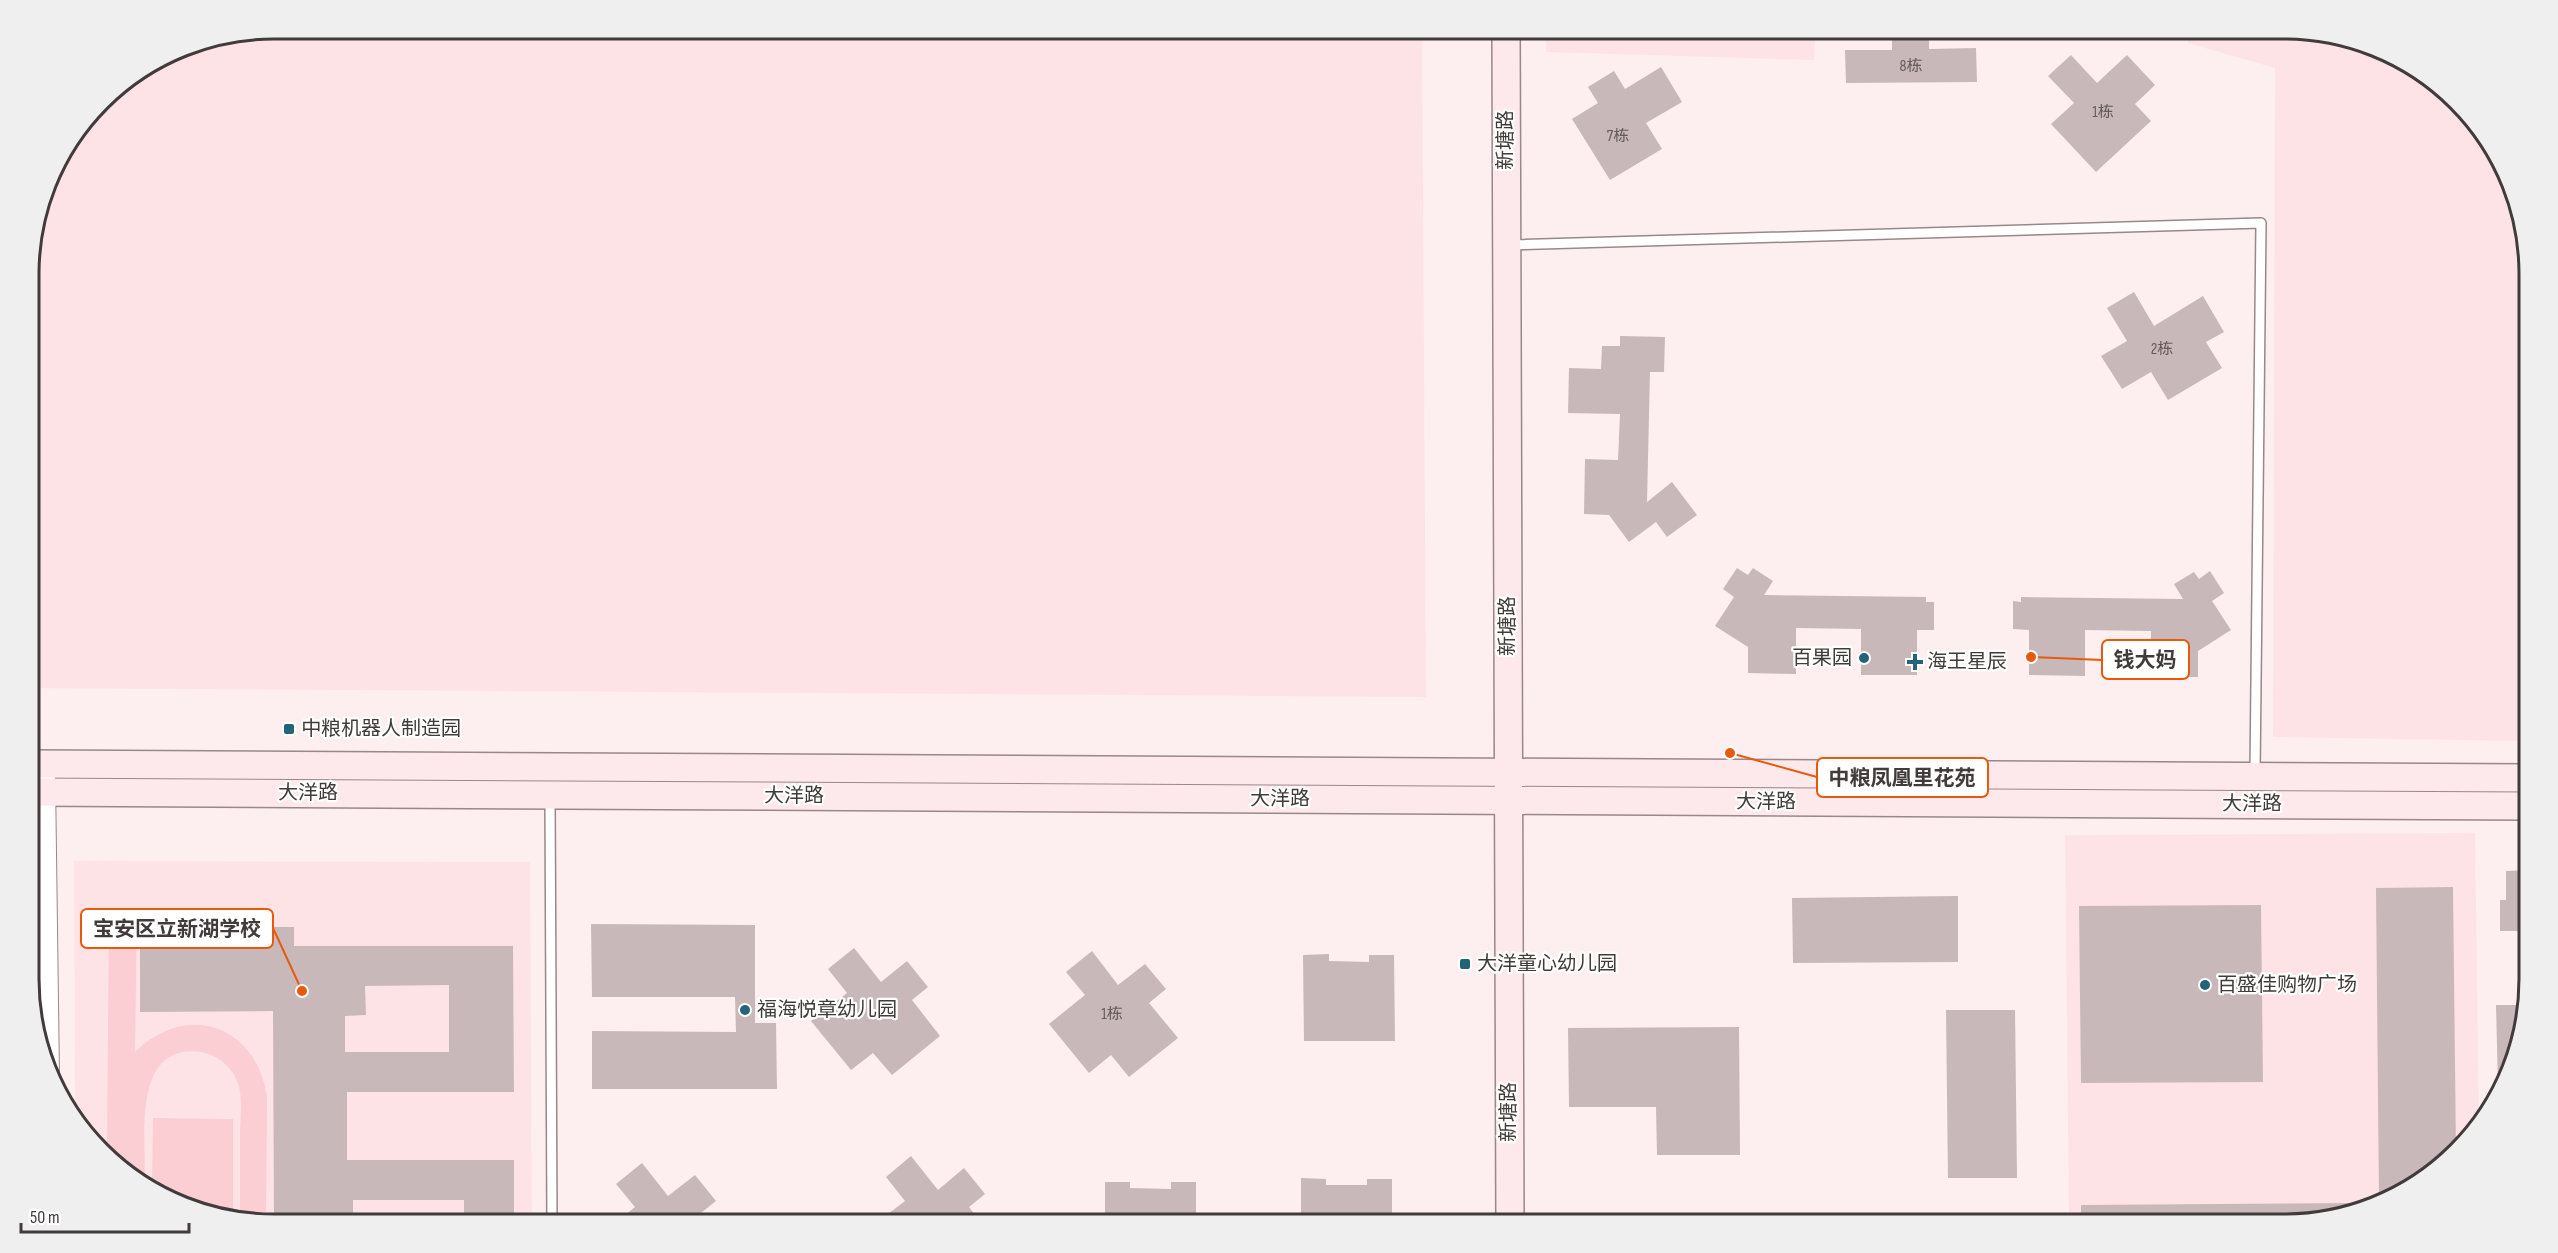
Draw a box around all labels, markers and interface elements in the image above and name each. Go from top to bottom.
house number: 8栋 [1899,57,1923,76]
house number: 1栋 [2092,103,2114,122]
street label: 新塘路 [1494,110,1518,170]
house number: 7栋 [1607,127,1629,146]
house number: 2栋 [2151,340,2173,359]
street label: 新塘路 [1496,596,1520,656]
callout: 钱大妈 [2102,640,2189,679]
place label: 百果园 [1792,646,1852,670]
text: 钱大妈 [2114,648,2177,673]
place label: 海王星辰 [1927,650,2007,674]
marker: 百果园 [1857,651,1871,665]
marker: 海王星辰 [1908,655,1922,669]
place label: 中粮机器人制造园 [301,717,461,741]
marker: 中粮机器人制造园 [282,722,296,736]
callout: 中粮凤凰里花苑 [1817,758,1988,797]
text: 中粮凤凰里花苑 [1829,766,1976,791]
street label: 大洋路 [278,781,338,805]
street label: 大洋路 [764,784,824,808]
street label: 大洋路 [1250,787,1310,811]
street label: 大洋路 [1736,790,1796,814]
street label: 大洋路 [2222,792,2282,816]
callout: 宝安区立新湖学校 [81,909,273,948]
text: 宝安区立新湖学校 [93,917,261,942]
place label: 大洋童心幼儿园 [1477,952,1617,976]
marker: 大洋童心幼儿园 [1458,957,1472,971]
place label: 百盛佳购物广场 [2217,973,2357,997]
marker: 百盛佳购物广场 [2198,978,2212,992]
place label: 福海悦章幼儿园 [757,998,897,1022]
marker: 福海悦章幼儿园 [738,1003,752,1017]
house number: 1栋 [1101,1005,1123,1024]
street label: 新塘路 [1497,1082,1521,1142]
scale bar [21,1196,189,1234]
text: 50 m [30,1207,60,1228]

